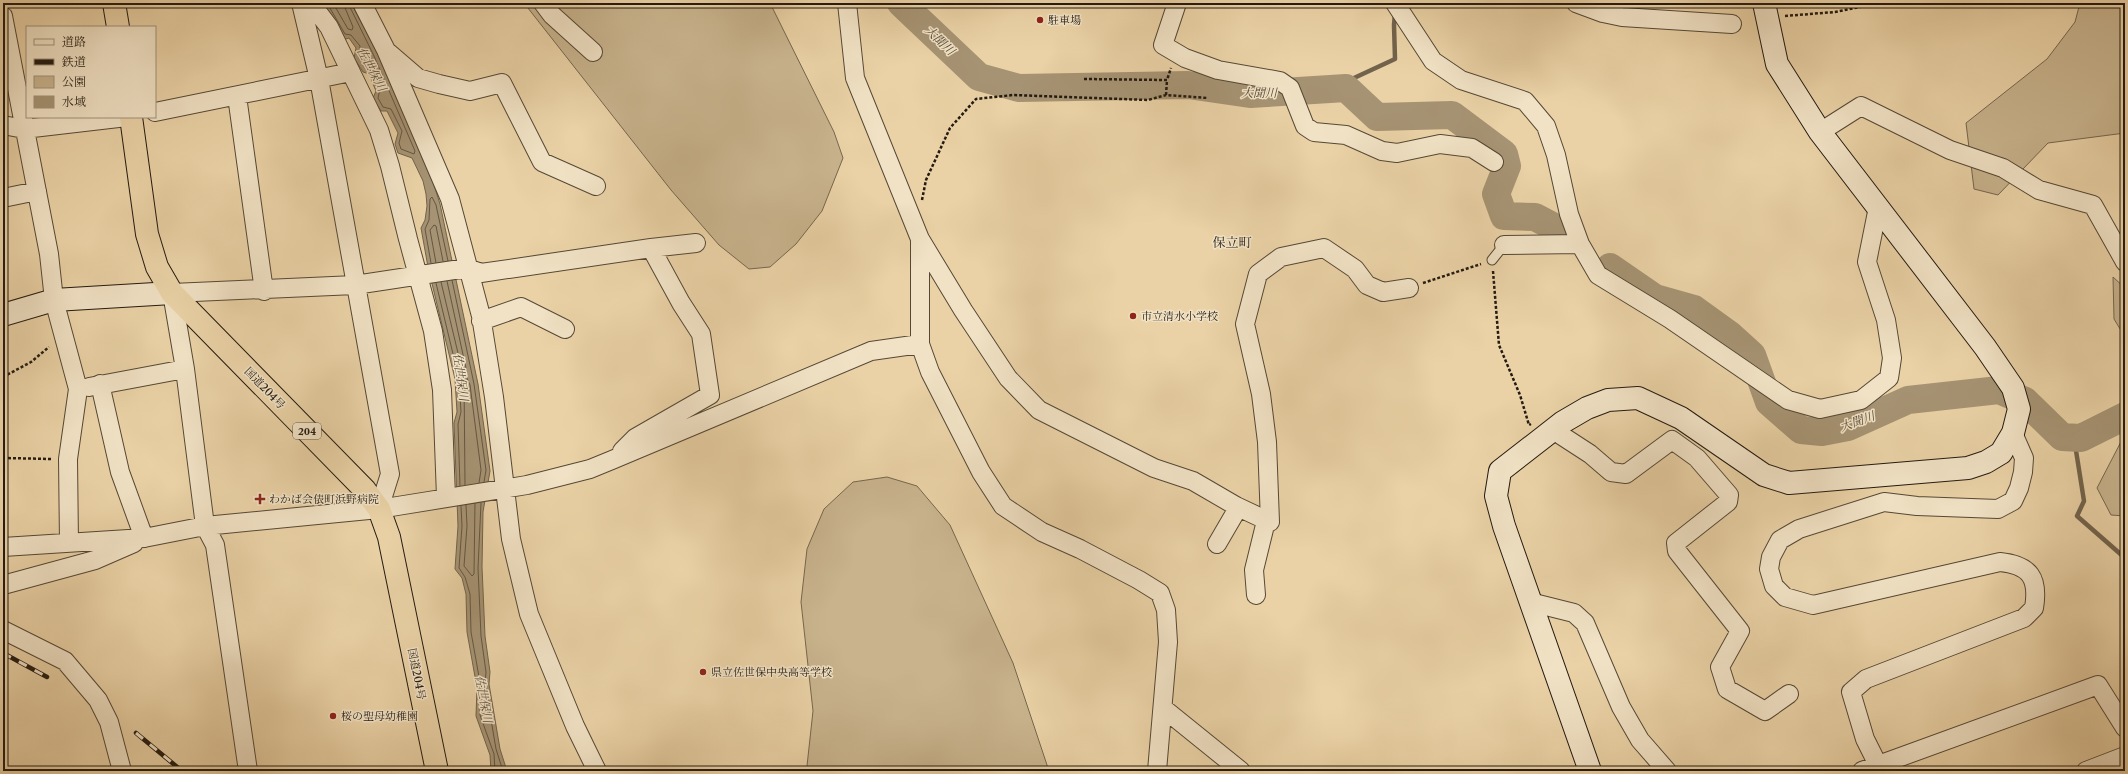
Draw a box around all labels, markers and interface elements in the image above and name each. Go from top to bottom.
place label: 駐車場 [1048,13,1081,27]
marker: 駐車場 [1035,15,1045,25]
water label: 大聞川 [922,22,960,59]
legend [26,26,156,118]
text: 道路 [62,34,86,49]
water label: 佐世保川 [354,44,391,95]
text: 鉄道 [61,54,86,69]
text: 公園 [62,74,86,89]
water label: 大聞川 [1241,85,1279,100]
text: 水域 [62,94,86,109]
district label: 保立町 [1212,234,1252,250]
place label: 市立清水小学校 [1141,309,1218,323]
marker: 市立清水小学校 [1128,311,1138,321]
water label: 佐世保川 [450,352,472,404]
street label: 国道204号 [242,364,288,412]
water label: 大聞川 [1838,407,1878,434]
road number: 204 [293,423,321,439]
place label: わかば会俵町浜野病院 [269,492,379,506]
marker: わかば会俵町浜野病院 [254,493,266,505]
street label: 国道204号 [405,647,429,701]
place label: 県立佐世保中央高等学校 [711,665,832,679]
marker: 県立佐世保中央高等学校 [698,667,708,677]
water label: 佐世保川 [472,674,496,726]
place label: 桜の聖母幼稚園 [341,709,418,723]
marker: 桜の聖母幼稚園 [328,711,338,721]

